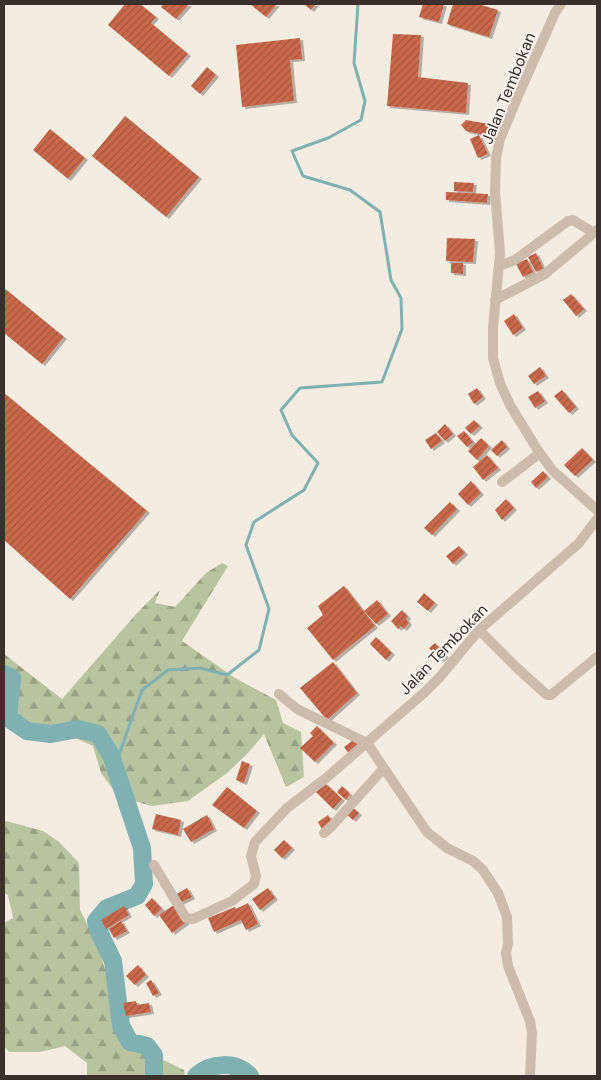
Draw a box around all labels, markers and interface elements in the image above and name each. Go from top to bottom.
street label: Jalan Tembokan [476,29,540,147]
street label: Jalan Tembokan [395,599,492,699]

